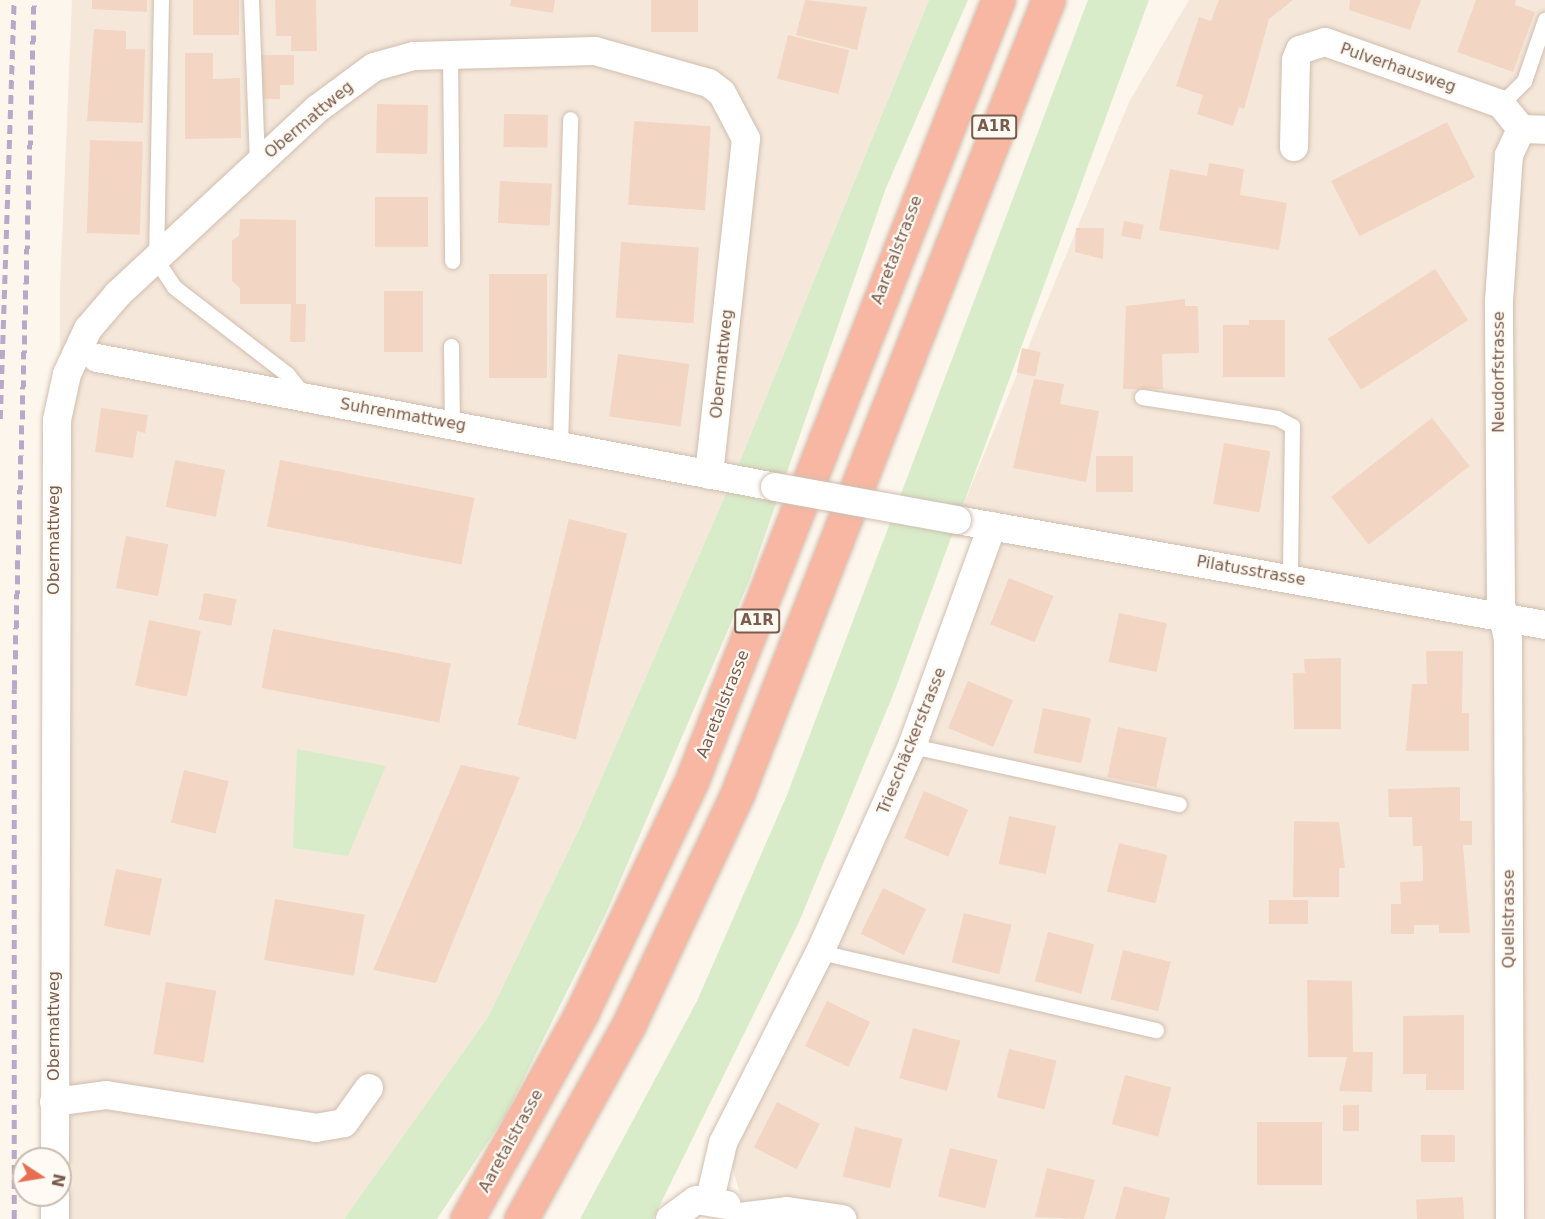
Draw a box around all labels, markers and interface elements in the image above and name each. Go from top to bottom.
street label: Pulverhausweg [1338,39,1458,97]
street label: Obermattweg [261,77,357,163]
road number: A1R [970,115,1018,139]
street label: Aaretalstrasse [867,193,927,307]
street label: Obermattweg [707,308,737,420]
street label: Neudorfstrasse [1489,311,1509,433]
street label: Suhrenmattweg [338,394,468,436]
street label: Obermattweg [44,485,64,595]
street label: Pilatusstrasse [1195,552,1307,590]
road number: A1R [733,609,781,633]
street label: Aaretalstrasse [693,647,753,761]
street label: Trieschäckerstrasse [874,665,950,817]
street label: Quellstrasse [1499,870,1519,968]
street label: Obermattweg [44,971,64,1081]
street label: Aaretalstrasse [475,1086,547,1196]
north arrow [12,1147,72,1207]
text: N [47,1172,69,1189]

